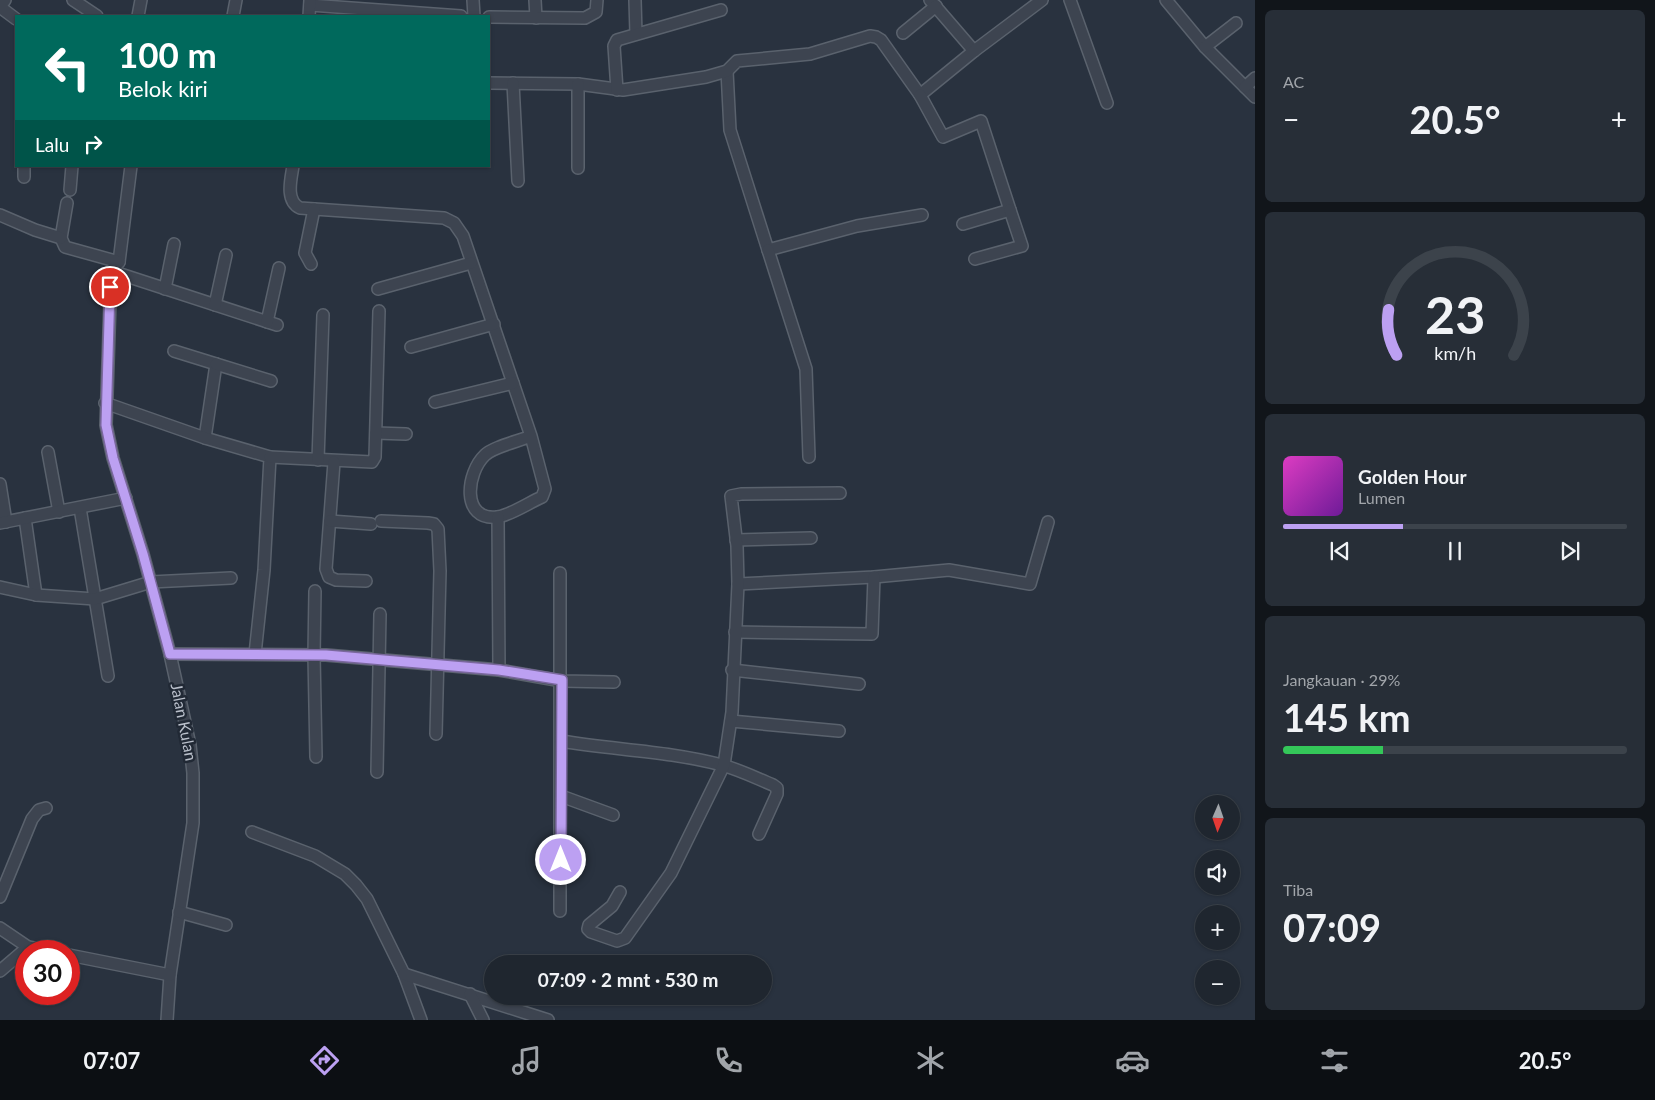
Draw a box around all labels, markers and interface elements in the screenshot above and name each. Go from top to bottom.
text: 100 m [118,33,217,75]
icon: left [35,35,100,100]
text: AC [1283,72,1304,91]
text: Belok kiri [118,75,208,102]
text: 20.5° [1410,96,1500,142]
text: − [1283,102,1299,136]
text: + [1611,102,1627,136]
icon: right [79,130,107,158]
text: Lalu [35,133,69,156]
pin [89,266,131,308]
icon: arrive [96,273,124,301]
text: 23 [1425,283,1485,345]
text: km/h [1434,342,1476,364]
text: Golden Hour [1358,465,1467,488]
text: Lumen [1358,488,1405,507]
icon: previous [1326,537,1354,565]
icon: pause [1441,537,1469,565]
icon: next [1556,537,1584,565]
text: Jangkauan · 29% [1283,670,1400,689]
street label: Jalan Kulan [168,681,201,762]
text: 145 km [1283,694,1411,740]
north arrow [1195,795,1240,840]
map controls [1195,795,1240,1005]
position arrow [534,833,586,885]
button: sound [1195,850,1240,895]
text: Tiba [1283,880,1313,899]
text: 07:09 [1283,904,1381,950]
button: + [1195,905,1240,950]
speed limit sign: 30 [15,940,80,1005]
button: − [1195,960,1240,1005]
text: 07:09 · 2 mnt · 530 m [538,968,718,991]
icon: directions [307,1043,342,1078]
icon: music [509,1043,544,1078]
icon: phone [711,1043,746,1078]
icon: climate [913,1043,948,1078]
icon: car [1115,1043,1150,1078]
icon: filters [1317,1043,1352,1078]
text: 07:07 [83,1047,140,1074]
text: 20.5° [1519,1047,1572,1074]

